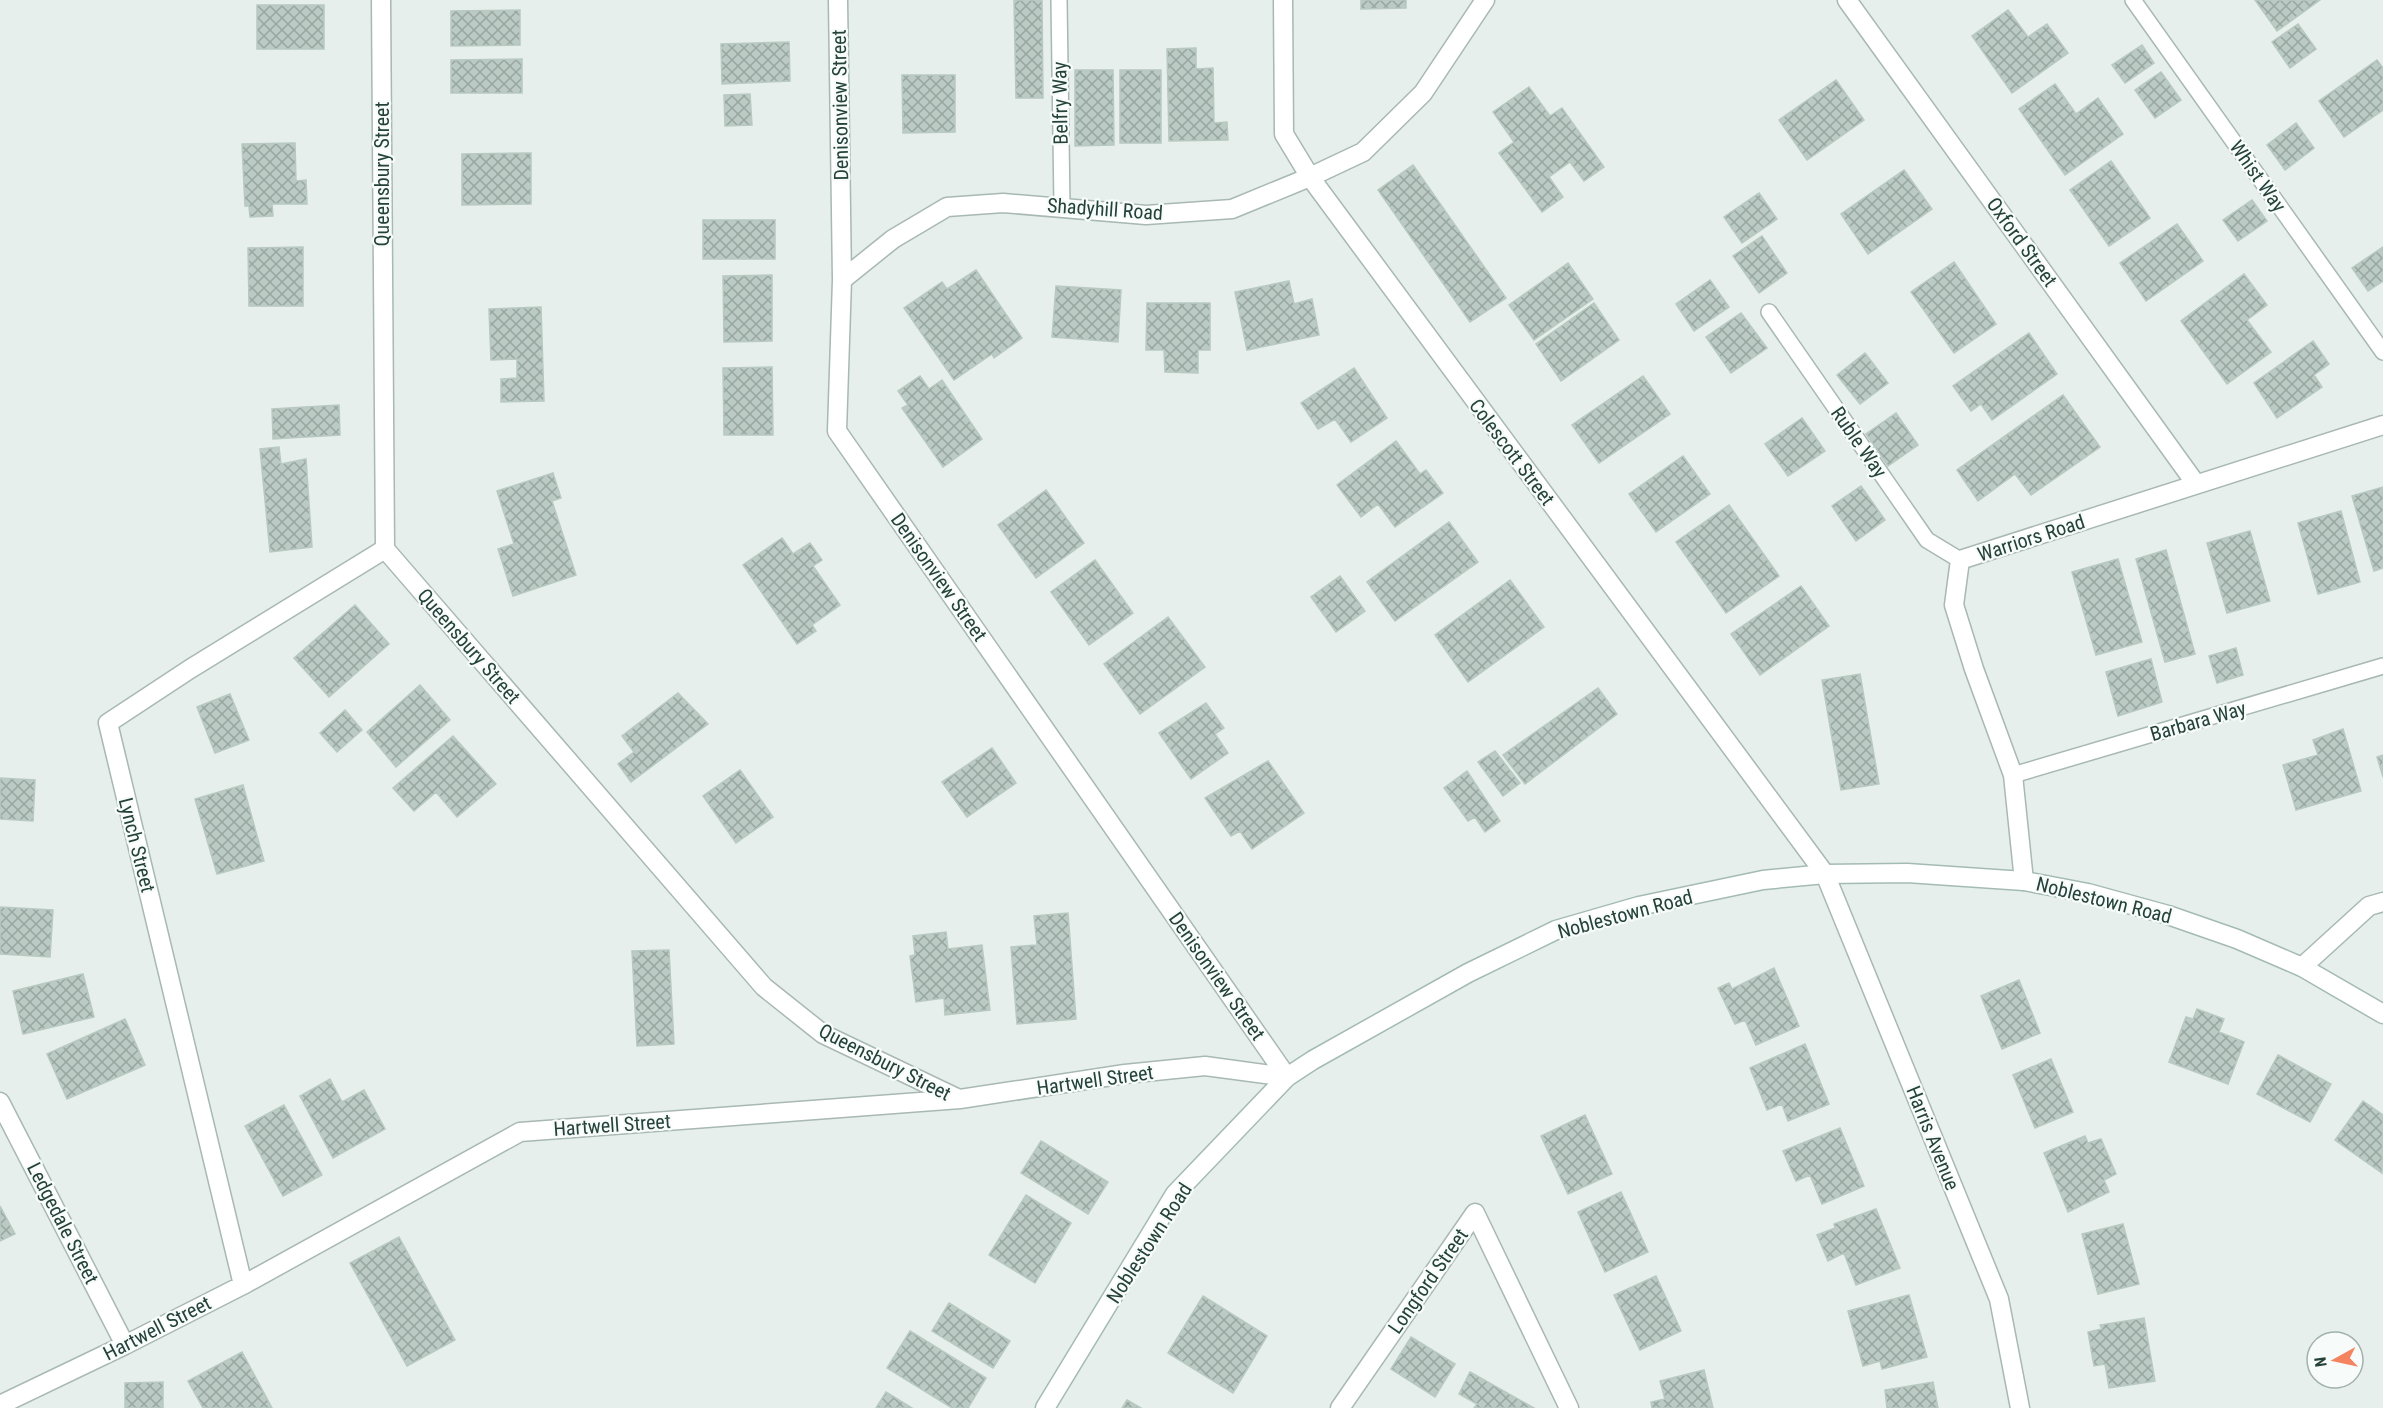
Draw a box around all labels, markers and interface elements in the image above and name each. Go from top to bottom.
street label: Denisonview Street [827,29,853,181]
street label: Belfry Way [1047,61,1073,145]
street label: Queensbury Street [370,102,394,246]
street label: Whist Way [2225,136,2291,216]
street label: Shadyhill Road [1046,193,1164,225]
street label: Oxford Street [1982,193,2062,291]
street label: Colescott Street [1464,394,1560,510]
street label: Ruble Way [1826,402,1892,482]
street label: Denisonview Street [886,508,992,646]
street label: Warriors Road [1974,509,2088,567]
street label: Queensbury Street [412,583,526,709]
street label: Barbara Way [2147,696,2249,746]
street label: Lynch Street [114,795,160,895]
street label: Noblestown Road [2034,872,2174,928]
street label: Noblestown Road [1555,884,1695,944]
street label: Denisonview Street [1164,907,1270,1045]
street label: Queensbury Street [815,1018,955,1106]
street label: Hartwell Street [1035,1060,1155,1100]
street label: Harris Avenue [1901,1082,1965,1194]
street label: Hartwell Street [553,1109,672,1141]
street label: Ledgedale Street [22,1158,104,1288]
street label: Noblestown Road [1101,1178,1197,1308]
street label: Longford Street [1383,1224,1473,1338]
street label: Hartwell Street [99,1291,215,1365]
north arrow [2305,1330,2365,1390]
text: N [2311,1356,2331,1368]

